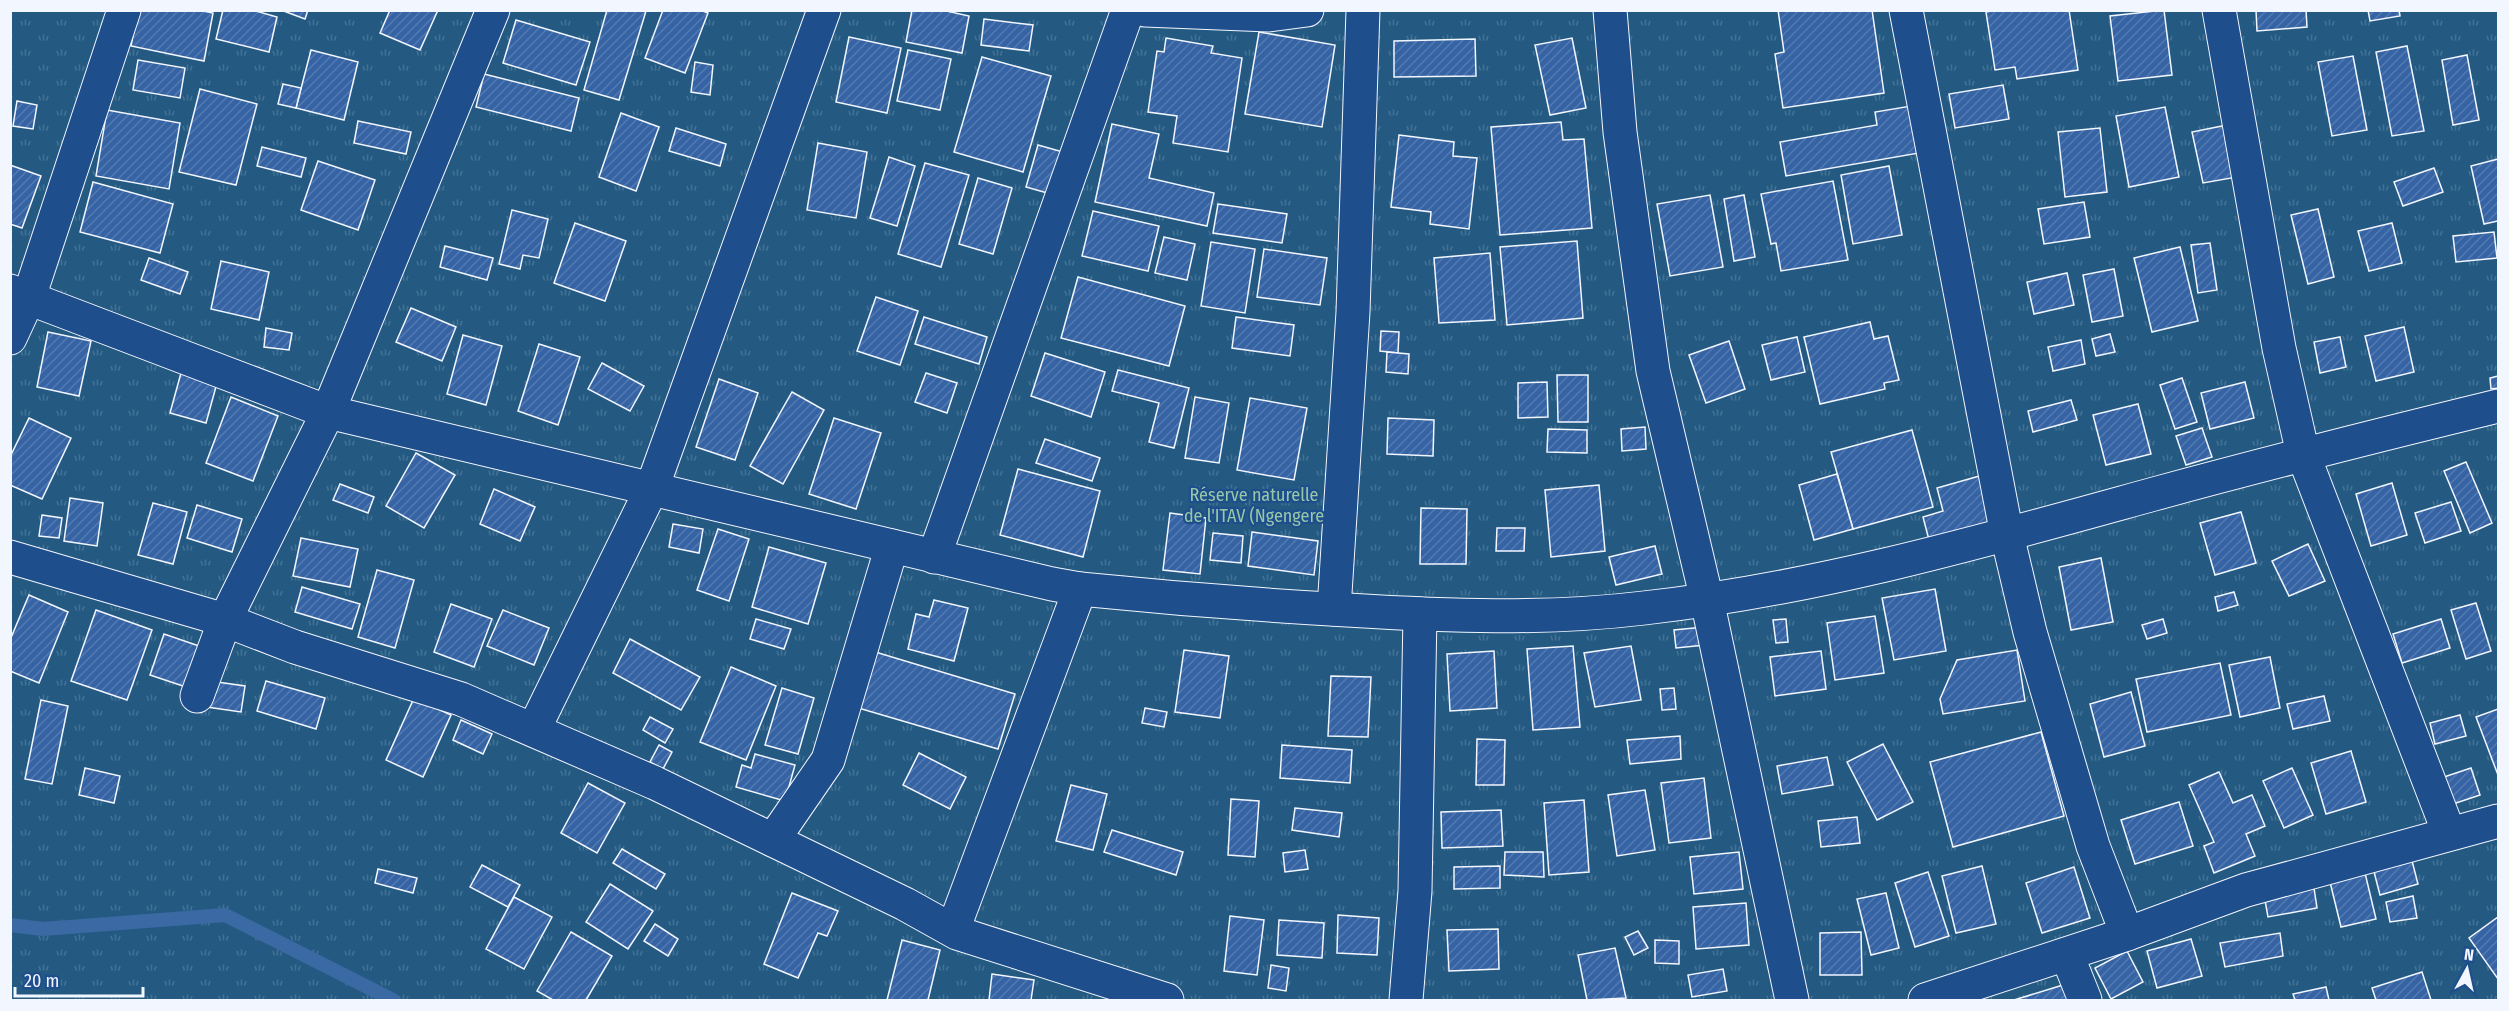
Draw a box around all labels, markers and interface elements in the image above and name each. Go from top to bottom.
park label: Réserve naturelle de l'ITAV (Ngengere [1184,484,1324,527]
north arrow [2437,939,2497,999]
text: N [2463,945,2475,965]
scale bar [15,960,142,998]
text: 20 m [24,970,59,992]

